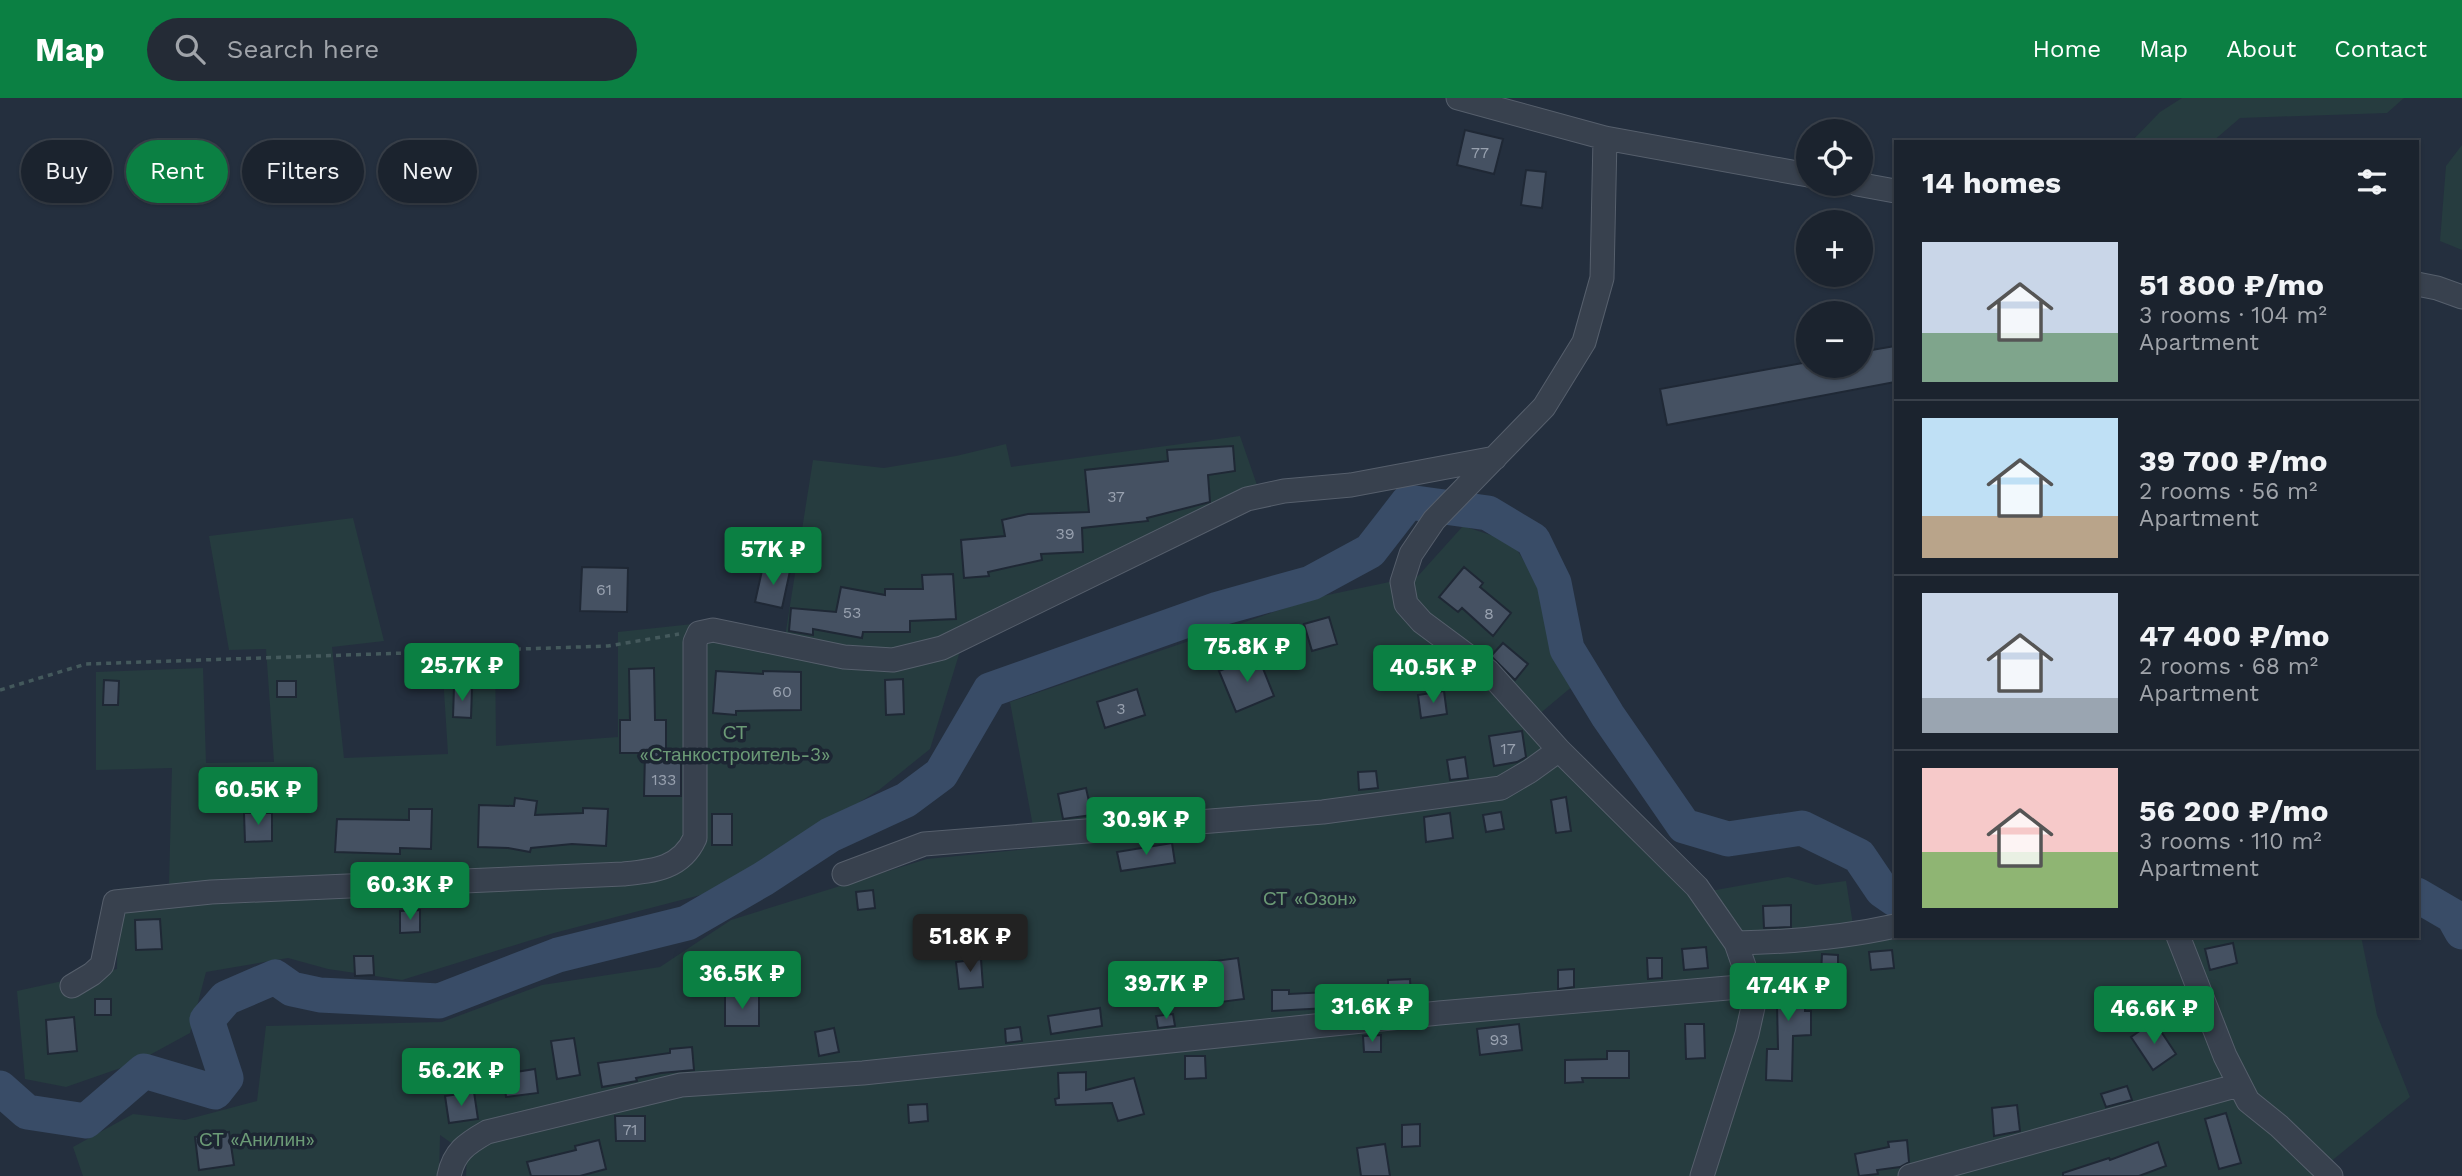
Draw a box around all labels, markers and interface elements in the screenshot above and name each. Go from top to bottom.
search box [147,18,637,81]
text: Map [35,30,105,69]
icon: search [171,30,209,68]
text: Search here [227,34,379,64]
text: Home [2033,35,2101,63]
text: Map [2139,35,2188,63]
text: About [2226,35,2296,63]
text: Contact [2334,35,2427,63]
map controls [1796,119,1873,378]
button: locate [1796,119,1873,196]
chip: Buy [21,140,112,203]
chip: Rent [126,140,228,203]
chip: Filters [242,140,364,203]
chip: New [378,140,477,203]
house number: 77 [1471,143,1489,162]
icon: filters [2353,163,2391,201]
text: 14 homes [1922,165,2061,200]
button: + [1796,210,1873,287]
text: 51 800 ₽/mo [2139,267,2324,302]
icon: home [1978,270,2062,354]
button: − [1796,301,1873,378]
text: 3 rooms · 104 m² [2139,302,2327,329]
text: Apartment [2139,329,2259,356]
text: 39 700 ₽/mo [2139,443,2328,478]
icon: home [1978,446,2062,530]
text: 2 rooms · 56 m² [2139,478,2317,505]
house number: 37 [1107,487,1125,506]
text: Apartment [2139,505,2259,532]
house number: 39 [1055,524,1075,543]
pin: 57K ₽ [724,528,822,587]
text: 57K ₽ [741,536,805,563]
house number: 61 [596,580,612,599]
house number: 53 [843,603,861,622]
house number: 8 [1484,604,1494,623]
text: 47 400 ₽/mo [2139,618,2329,653]
icon: home [1978,621,2062,705]
pin: 75.8K ₽ [1182,624,1312,684]
text: 75.8K ₽ [1204,633,1290,660]
pin: 25.7K ₽ [397,644,527,703]
pin: 40.5K ₽ [1368,646,1498,705]
text: 25.7K ₽ [420,652,504,679]
text: 2 rooms · 68 m² [2139,653,2318,680]
text: 40.5K ₽ [1389,654,1477,681]
text: Apartment [2139,680,2259,707]
house number: 60 [772,682,792,701]
house number: 3 [1116,699,1126,718]
park label: СТ «Станкостроитель-3» [640,721,830,766]
house number: 17 [1500,739,1516,758]
pin: 60.5K ₽ [193,768,323,827]
house number: 133 [652,770,676,789]
text: 60.5K ₽ [214,776,302,803]
text: 56 200 ₽/mo [2139,793,2329,828]
icon: home [1978,796,2062,880]
pin: 30.9K ₽ [1081,798,1211,857]
text: 30.9K ₽ [1102,806,1190,833]
text: 3 rooms · 110 m² [2139,828,2322,855]
text: Apartment [2139,855,2259,882]
pin: 60.3K ₽ [345,862,475,922]
text: 60.3K ₽ [366,871,454,898]
park label: СТ «Озон» [1263,887,1357,910]
pin: 51.8K ₽ [905,914,1035,974]
text: 51.8K ₽ [929,923,1011,950]
pin: 36.5K ₽ [677,951,807,1011]
text: 36.5K ₽ [699,960,785,987]
pin: 39.7K ₽ [1101,962,1231,1021]
pin: 47.4K ₽ [1723,964,1853,1023]
text: 39.7K ₽ [1124,970,1208,997]
text: 47.4K ₽ [1746,972,1830,999]
pin: 31.6K ₽ [1307,984,1437,1044]
pin: 46.6K ₽ [2089,986,2219,1046]
text: 31.6K ₽ [1331,993,1413,1020]
text: 46.6K ₽ [2110,995,2198,1022]
house number: 93 [1490,1030,1508,1049]
pin: 56.2K ₽ [396,1048,526,1108]
text: 56.2K ₽ [418,1057,504,1084]
house number: 71 [622,1120,638,1139]
park label: СТ «Анилин» [199,1128,315,1151]

